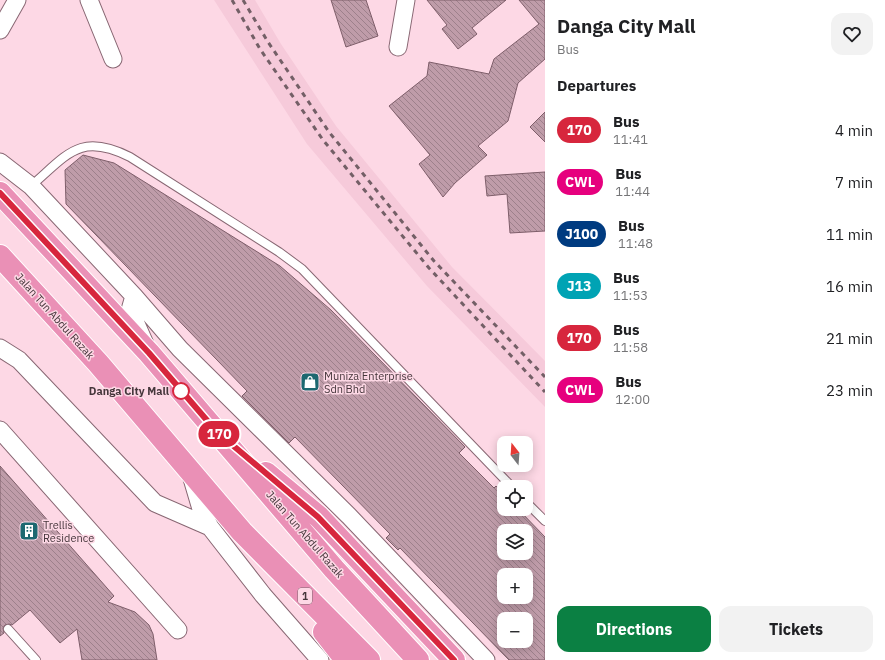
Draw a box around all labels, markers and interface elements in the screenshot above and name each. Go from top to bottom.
button: heart [831,13,873,55]
text: Danga City Mall [557,14,696,38]
text: Bus [557,41,579,58]
text: Departures [557,76,636,95]
text: Bus [613,112,640,131]
text: 170 [566,121,592,139]
text: 4 min [835,121,873,140]
text: 11:41 [613,131,648,148]
text: Bus [615,164,642,183]
text: CWL [565,173,595,191]
text: 7 min [835,173,873,192]
text: 11:44 [615,183,650,200]
text: Bus [618,216,645,235]
text: J100 [565,225,598,243]
text: 11 min [826,225,873,244]
text: 11:48 [618,235,653,252]
text: Bus [613,268,640,287]
street label: Jalan Tun Abdul Razak [13,270,98,362]
text: J13 [567,277,591,295]
text: 16 min [826,277,873,296]
text: 11:53 [613,287,648,304]
text: Bus [613,320,640,339]
text: 170 [566,329,592,347]
text: 21 min [826,329,873,348]
text: 11:58 [613,339,648,356]
place label: Muniza Enterprise Sdn Bhd [324,369,413,396]
shop icon: Muniza Enterprise Sdn Bhd [299,371,321,393]
text: Bus [615,372,642,391]
text: CWL [565,381,595,399]
text: 23 min [826,381,873,400]
marker: Danga City Mall [172,382,190,400]
place label: Danga City Mall [89,384,170,398]
text: 12:00 [615,391,650,408]
line badge: 170 [196,421,242,447]
text: 170 [206,425,232,443]
north arrow [497,436,533,472]
map controls [497,436,533,648]
button: locate [497,480,533,516]
street label: Jalan Tun Abdul Razak [263,487,347,581]
place label: Trellis Residence [43,518,94,545]
building icon: Trellis Residence [18,520,40,542]
button: layers [497,524,533,560]
button: + [497,568,533,604]
road number: 1 [298,588,312,604]
button: Directions [557,606,711,652]
button: Tickets [719,606,873,652]
button: − [497,612,533,648]

